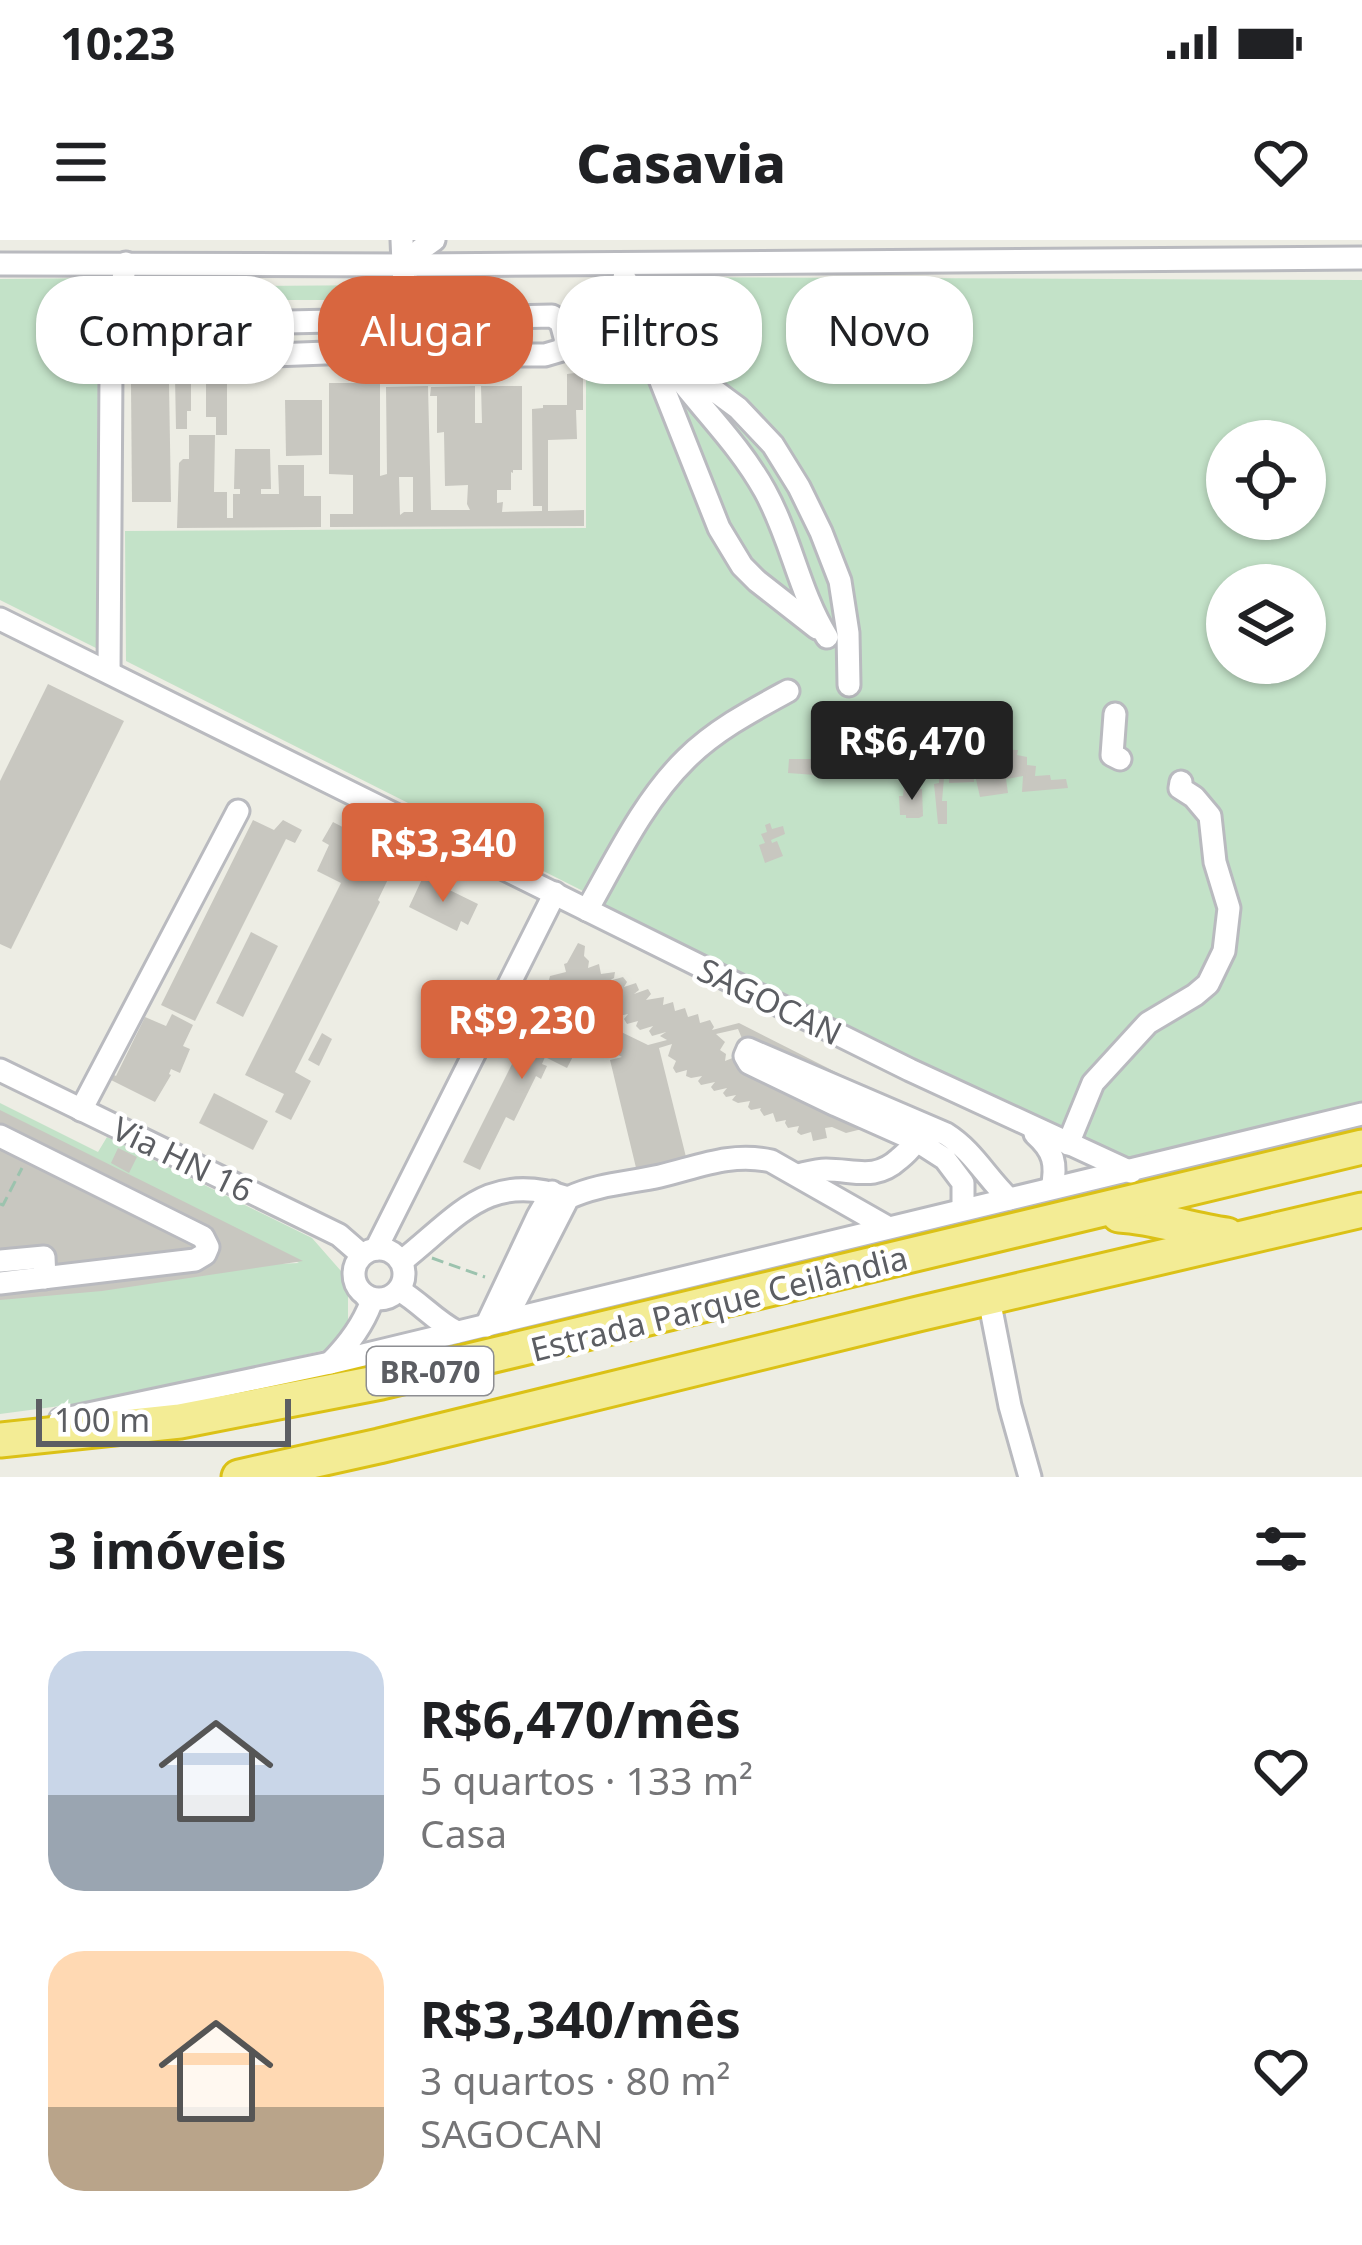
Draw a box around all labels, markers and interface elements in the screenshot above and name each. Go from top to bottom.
text: 10:23 [60,12,176,73]
text: Casavia [576,125,786,199]
icon: menu [48,129,114,195]
icon: heart [1248,129,1314,195]
chip: Comprar [36,276,294,384]
chip: Alugar [318,276,533,384]
chip: Filtros [557,276,762,384]
chip: Novo [786,276,973,384]
map controls [1206,420,1326,684]
button: locate [1206,420,1326,540]
button: layers [1206,564,1326,684]
pin: R$6,470 [801,701,1023,803]
text: R$6,470 [838,713,986,766]
pin: R$3,340 [332,803,554,905]
text: R$3,340 [369,815,517,868]
street label: SAGOCAN [690,947,850,1055]
pin: R$9,230 [411,980,633,1082]
text: R$9,230 [448,992,596,1045]
street label: Via HN 16 [105,1106,261,1212]
street label: Estrada Parque Ceilândia [526,1234,912,1372]
road number: BR-070 [367,1347,493,1395]
scale bar [36,1393,291,1446]
text: 100 m [54,1397,150,1442]
text: 3 imóveis [48,1514,287,1584]
icon: filters [1248,1516,1314,1582]
text: R$6,470/mês [420,1683,741,1753]
icon: home [144,1699,288,1843]
icon: heart [1248,1738,1314,1804]
text: 5 quartos · 133 m² [420,1753,753,1806]
text: Casa [420,1806,507,1859]
text: R$3,340/mês [420,1983,741,2053]
icon: home [144,1999,288,2143]
icon: heart [1248,2038,1314,2104]
text: 3 quartos · 80 m² [420,2053,730,2106]
text: SAGOCAN [420,2106,604,2159]

